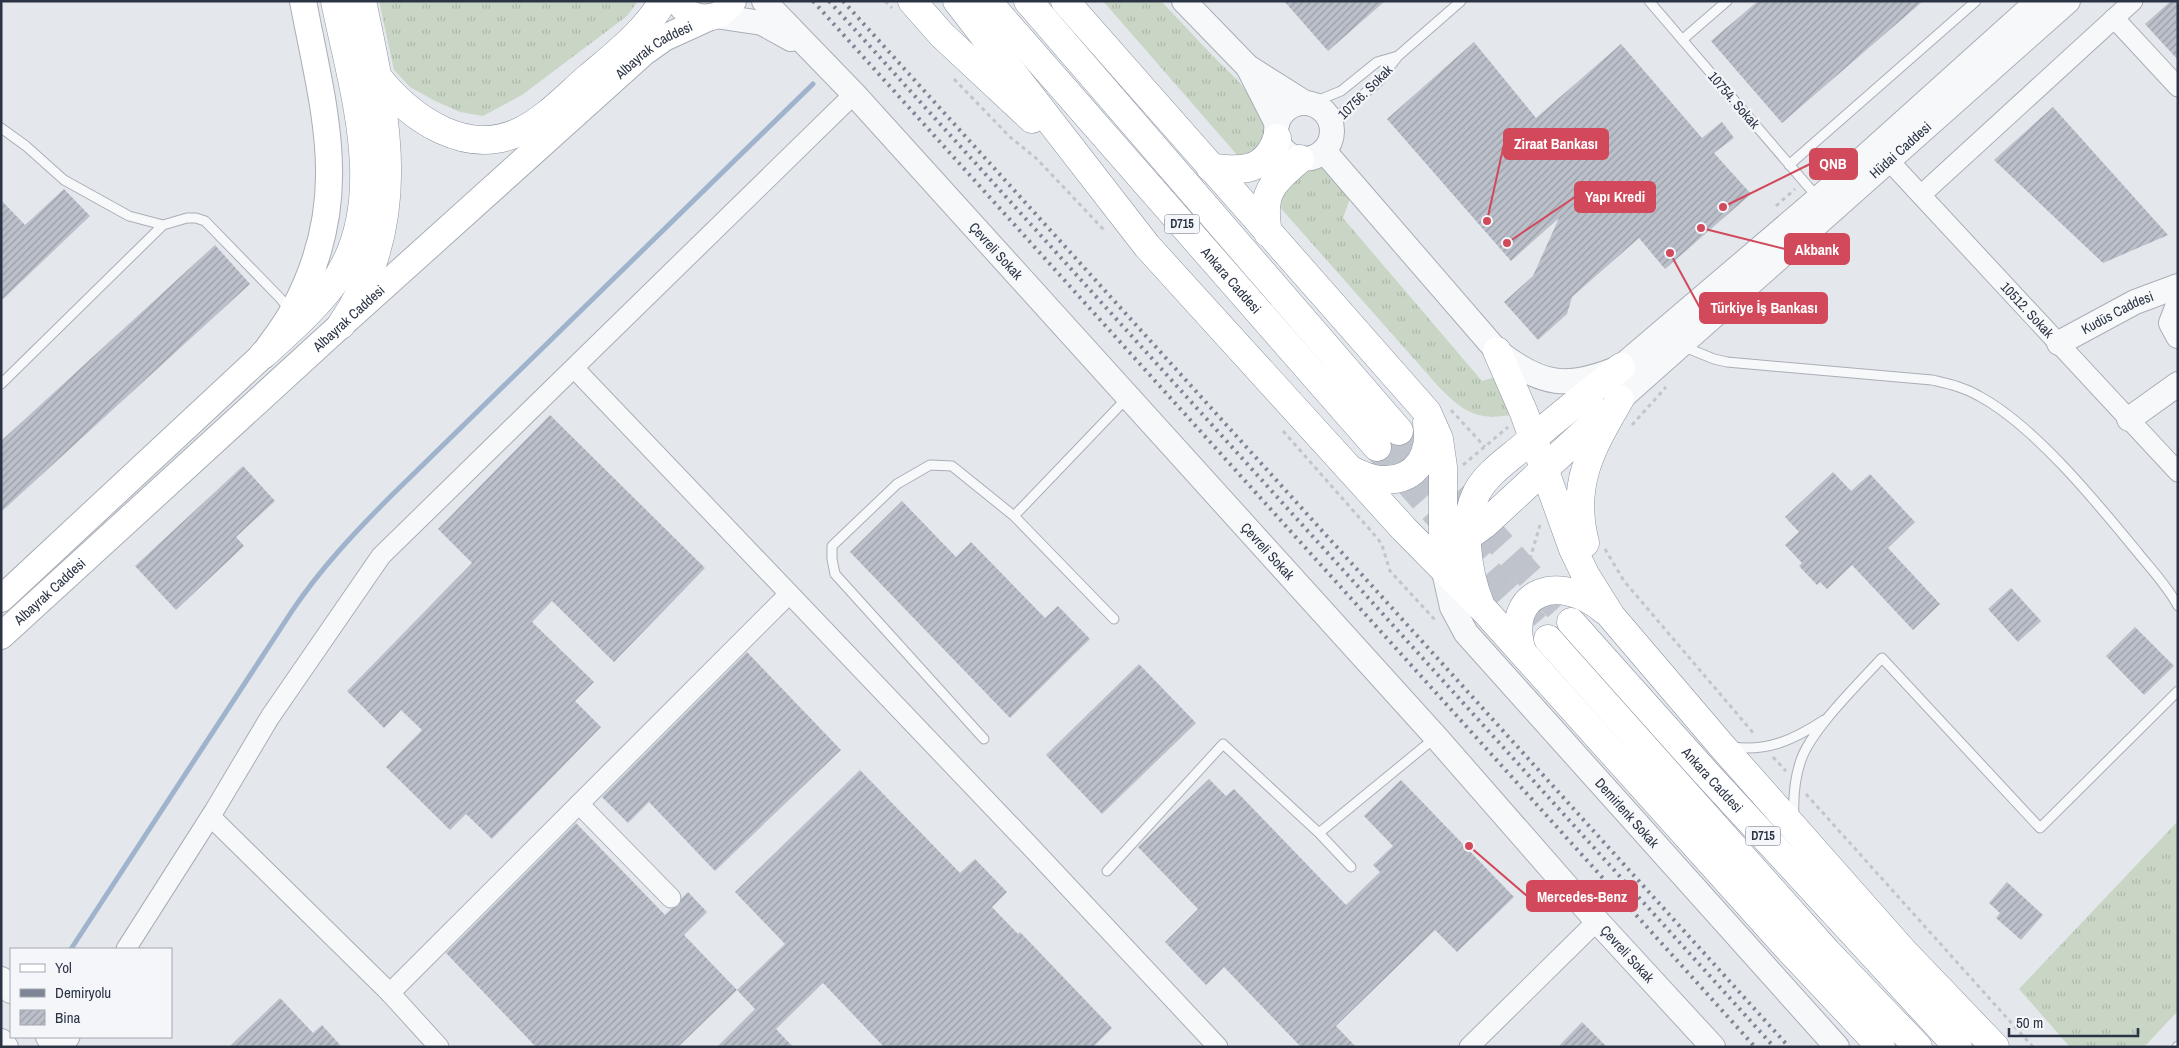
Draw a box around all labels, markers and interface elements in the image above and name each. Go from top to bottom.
street label: Albayrak Caddesi [611,17,695,84]
street label: 10756. Sokak [1334,61,1396,123]
street label: 10754. Sokak [1704,68,1764,133]
street label: Hüdai Caddesi [1866,118,1935,182]
callout: Ziraat Bankası [1504,129,1608,159]
text: Ziraat Bankası [1514,133,1598,154]
callout: QNB [1810,149,1857,179]
text: QNB [1819,153,1847,174]
callout: Yapı Kredi [1575,182,1655,212]
text: Yapı Kredi [1585,186,1645,207]
road number: D715 [1164,214,1200,233]
street label: Çevreli Sokak [965,218,1027,284]
callout: Akbank [1785,234,1849,264]
text: Akbank [1795,239,1839,260]
street label: Ankara Caddesi [1197,243,1265,317]
street label: 10512. Sokak [1997,278,2058,342]
street label: Albayrak Caddesi [308,281,388,356]
street label: Kudüs Caddesi [2078,287,2156,338]
callout: Türkiye İş Bankası [1700,293,1827,323]
text: Türkiye İş Bankası [1710,297,1818,318]
street label: Çevreli Sokak [1237,519,1299,584]
street label: Albayrak Caddesi [9,554,89,629]
street label: Ankara Caddesi [1677,743,1747,816]
street label: Demirlenk Sokak [1591,774,1663,852]
road number: D715 [1746,826,1780,846]
callout: Mercedes-Benz [1527,881,1637,911]
text: Mercedes-Benz [1537,886,1627,907]
street label: Çevreli Sokak [1596,922,1658,987]
legend [10,948,172,1038]
text: Yol [55,957,72,978]
text: Demiryolu [55,982,111,1003]
scale bar [2009,1006,2138,1038]
text: Bina [55,1007,80,1028]
text: 50 m [2016,1012,2043,1033]

